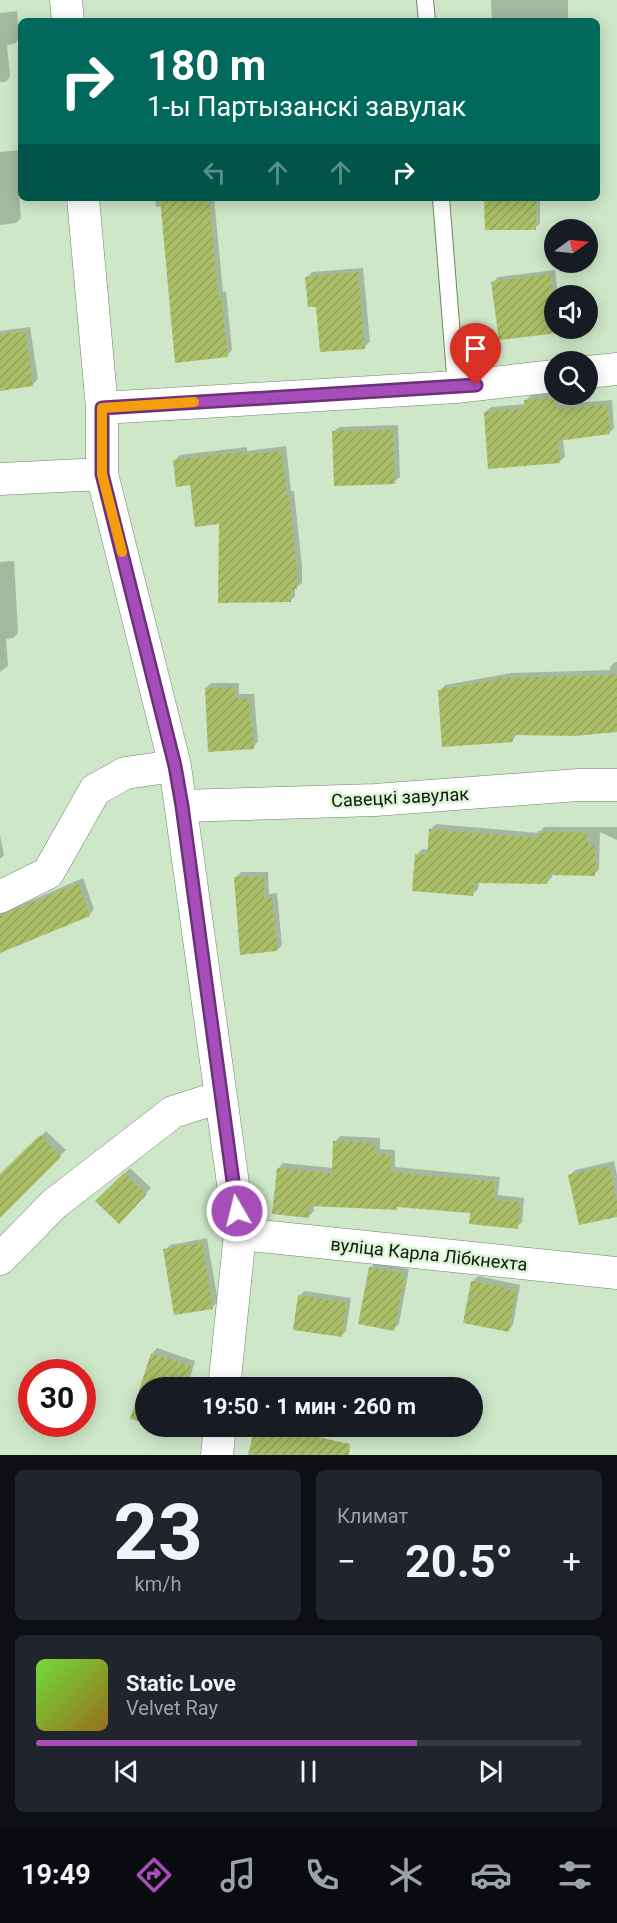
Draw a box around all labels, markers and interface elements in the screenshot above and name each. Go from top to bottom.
text: 180 m [147,41,266,90]
icon: right [48,42,126,120]
text: 1-ы Партызанскі завулак [147,91,466,123]
icon: left [198,156,231,189]
icon: ahead [261,156,294,189]
icon: ahead [324,156,357,189]
icon: right [387,156,420,189]
north arrow [544,219,598,273]
map controls [544,219,598,405]
button: sound [544,285,598,339]
pin [450,323,501,385]
icon: arrive [459,332,492,365]
button: search [544,351,598,405]
street label: Савецкі завулак [331,783,470,811]
position arrow [205,1179,269,1243]
street label: вуліца Карла Лібкнехта [329,1233,529,1275]
speed limit sign: 30 [18,1359,96,1437]
text: 19:50 · 1 мин · 260 m [202,1394,416,1419]
text: 23 [113,1487,203,1578]
text: Климат [337,1504,408,1528]
text: 20.5° [405,1535,513,1588]
text: − [337,1542,356,1581]
text: + [562,1542,581,1581]
text: km/h [135,1572,181,1596]
text: Static Love [126,1671,236,1696]
text: Velvet Ray [126,1696,218,1720]
icon: previous [110,1755,143,1788]
icon: pause [292,1755,325,1788]
icon: next [474,1755,507,1788]
icon: directions [133,1854,175,1896]
icon: music [217,1854,259,1896]
icon: phone [301,1854,343,1896]
icon: climate [385,1854,427,1896]
icon: car [470,1854,512,1896]
icon: filters [554,1854,596,1896]
text: 19:49 [21,1859,91,1891]

